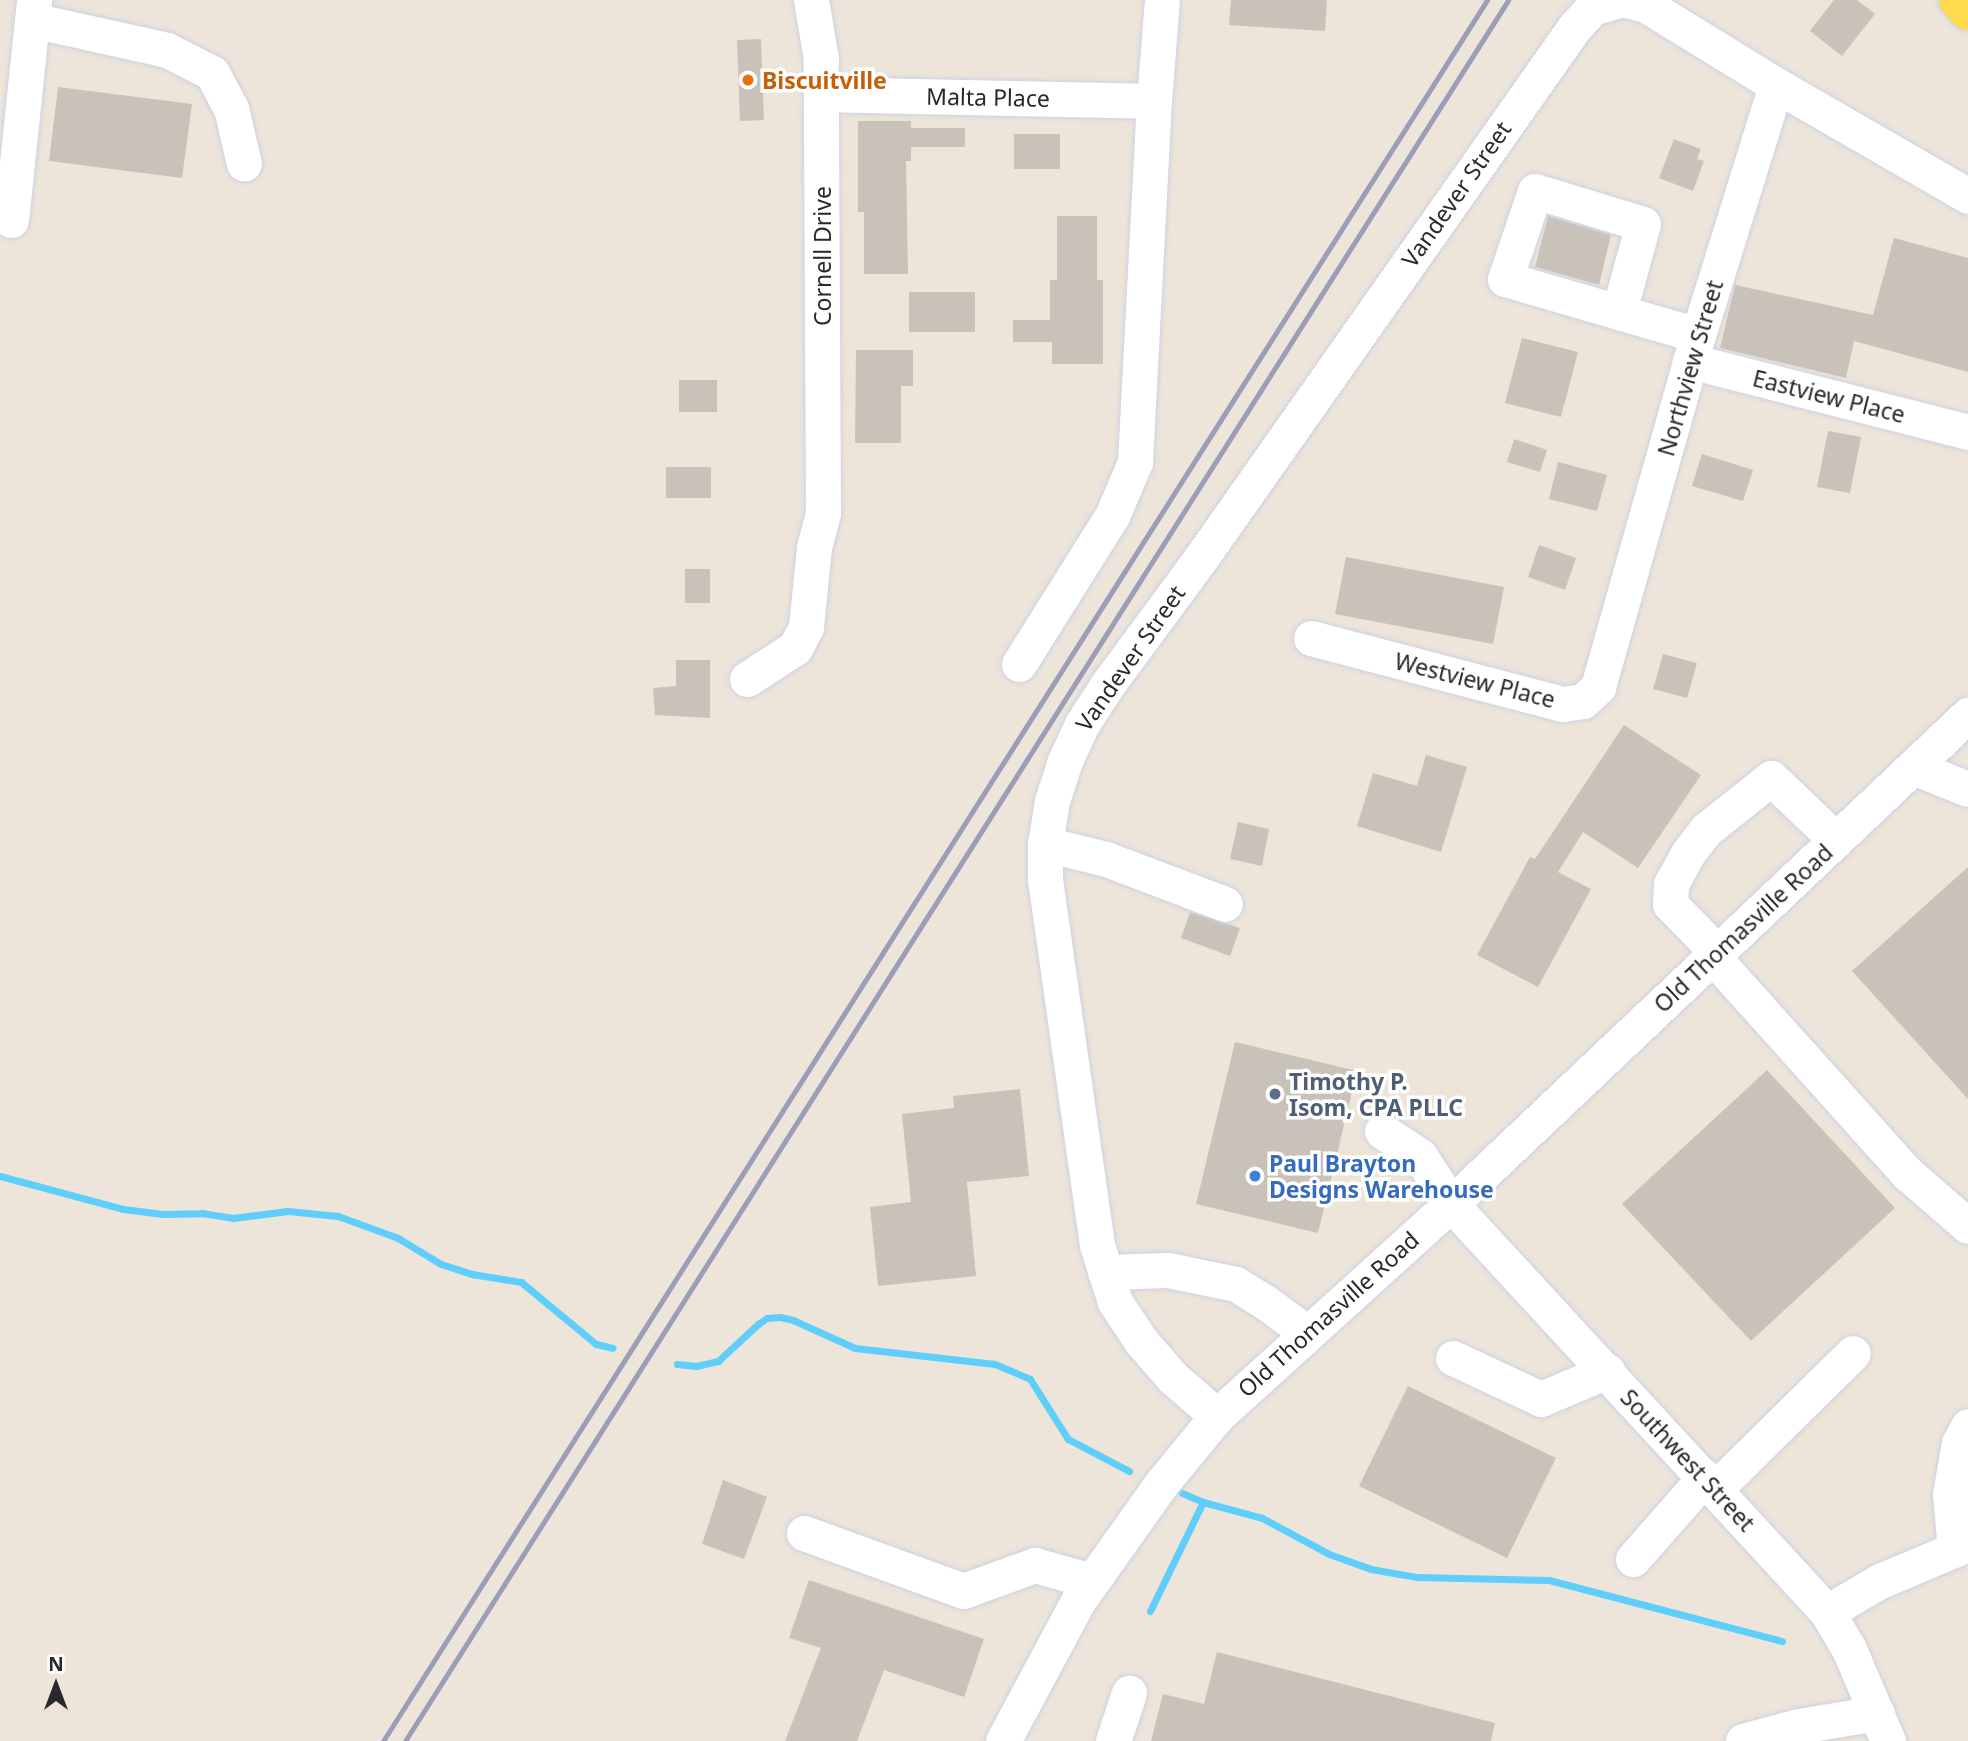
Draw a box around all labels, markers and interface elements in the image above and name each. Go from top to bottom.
place label: Biscuitville [762,66,887,94]
marker: Biscuitville [740,72,756,88]
street label: Malta Place [926,82,1050,112]
street label: Vandever Street [1396,116,1516,272]
street label: Cornell Drive [808,186,836,326]
street label: Northview Street [1652,277,1728,459]
street label: Eastview Place [1750,364,1908,428]
street label: Vandever Street [1070,580,1190,736]
street label: Westview Place [1392,647,1558,713]
street label: Old Thomasville Road [1648,838,1838,1018]
place label: Timothy P. Isom, CPA PLLC [1289,1067,1463,1121]
marker: Timothy P. Isom, CPA PLLC [1267,1086,1283,1102]
place label: Paul Brayton Designs Warehouse [1269,1149,1494,1203]
marker: Paul Brayton Designs Warehouse [1247,1168,1263,1184]
street label: Old Thomasville Road [1232,1225,1424,1403]
street label: Southwest Street [1615,1383,1761,1537]
north arrow [21,1650,91,1720]
text: N [48,1651,64,1677]

